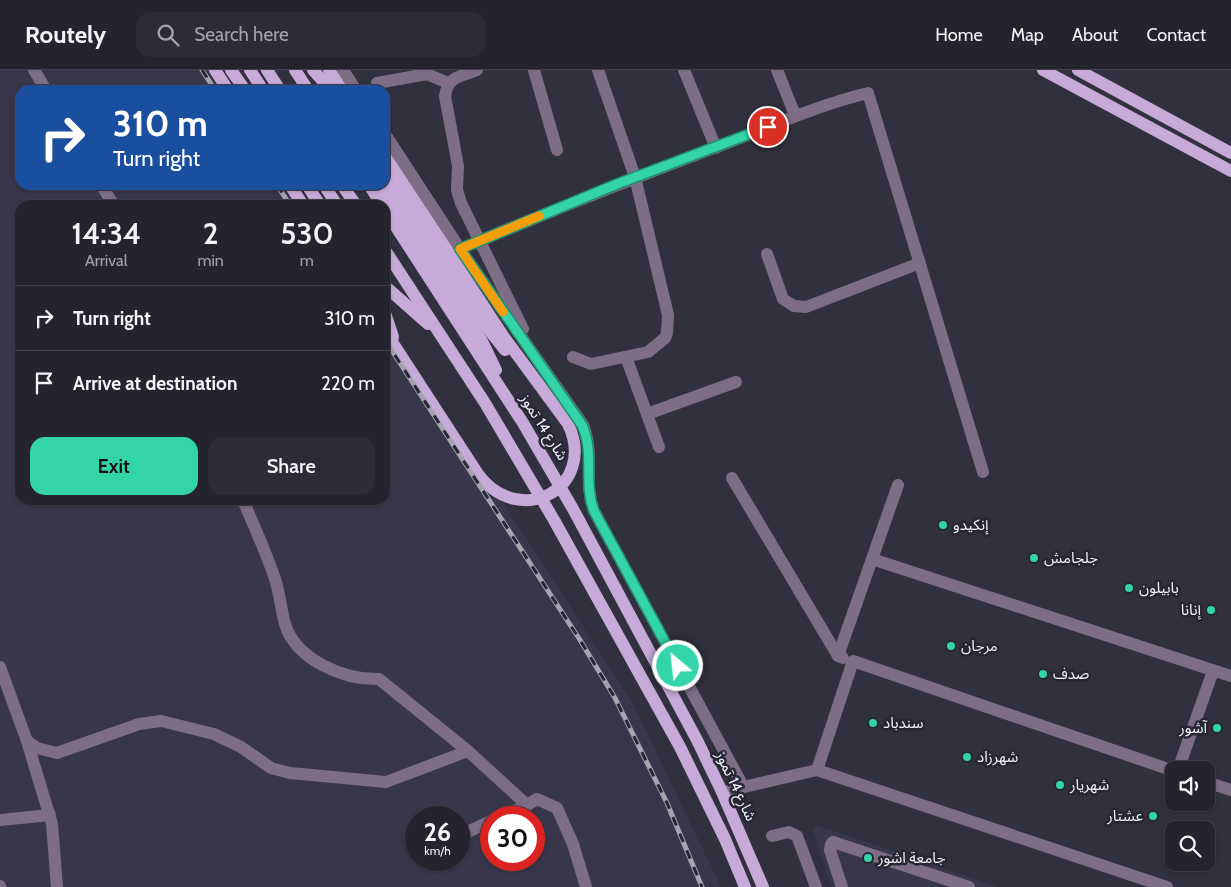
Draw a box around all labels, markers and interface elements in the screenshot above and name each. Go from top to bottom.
search box [136,12,486,57]
text: Routely [25,20,106,49]
icon: search [154,21,182,49]
text: Search here [194,23,289,46]
text: Home [935,24,983,46]
text: Map [1011,24,1044,46]
text: About [1072,24,1118,46]
text: Contact [1146,24,1206,46]
text: 310 m [113,102,208,145]
icon: right [30,105,95,170]
pin [747,106,789,148]
icon: arrive [754,113,782,141]
text: Turn right [113,145,200,172]
text: 14:34 [71,215,141,252]
text: 2 [203,215,218,252]
text: 530 [280,215,334,252]
text: Arrival [85,251,127,270]
text: min [197,251,224,270]
text: m [300,251,314,270]
icon: right [30,304,58,332]
text: Turn right [73,307,151,330]
text: 310 m [324,307,375,330]
icon: arrive [30,369,58,397]
text: Arrive at destination [73,372,237,395]
text: 220 m [321,372,375,395]
street label: شارع 14 تموز [513,389,572,465]
button: Exit [30,437,198,495]
button: Share [208,437,375,495]
place label: إنكيدو [953,516,989,535]
marker: إنكيدو [937,519,949,531]
place label: جلجامش [1044,549,1098,567]
marker: جلجامش [1028,552,1040,564]
place label: بابيلون [1139,579,1179,597]
marker: بابيلون [1123,582,1135,594]
place label: إنانا [1181,601,1202,620]
marker: إنانا [1205,604,1217,616]
place label: مرجان [961,637,998,655]
position arrow [651,639,703,691]
marker: مرجان [945,640,957,652]
place label: صدف [1053,665,1089,683]
marker: صدف [1037,668,1049,680]
place label: سندباد [883,714,924,732]
marker: سندباد [867,717,879,729]
place label: آشور [1178,719,1208,737]
marker: آشور [1211,722,1223,734]
street label: شارع 14 تموز [709,747,760,825]
place label: شهرزاد [977,748,1018,766]
marker: شهرزاد [961,751,973,763]
map controls [1165,761,1215,871]
button: sound [1165,761,1215,811]
place label: شهريار [1069,776,1109,794]
marker: شهريار [1054,779,1066,791]
speed limit sign: 30 [480,806,545,871]
place label: عشتار [1106,807,1143,825]
marker: عشتار [1147,810,1159,822]
text: 26 [424,817,451,847]
button: search [1165,821,1215,871]
text: km/h [424,843,451,858]
place label: جامعة اشور [877,849,946,867]
marker: جامعة اشور [862,852,874,864]

